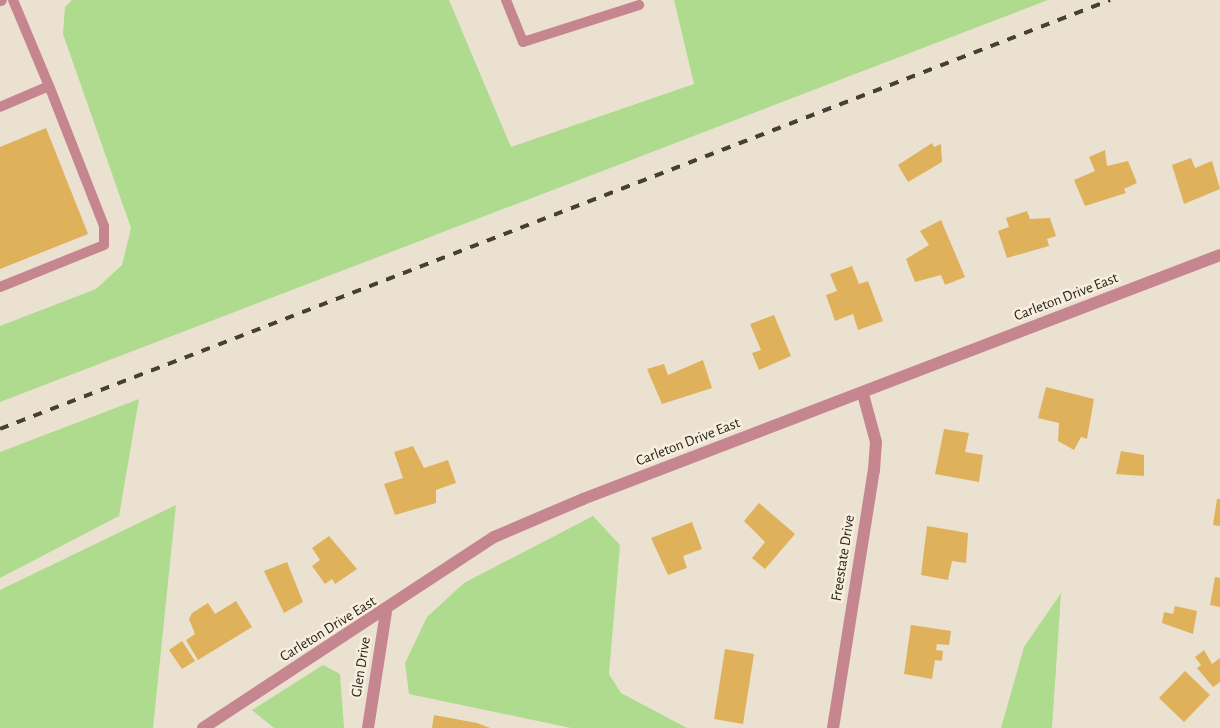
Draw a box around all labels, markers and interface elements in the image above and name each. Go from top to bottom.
street label: Carleton Drive East [1011,269,1121,325]
street label: Carleton Drive East [633,414,743,470]
street label: Freestate Drive [827,514,859,602]
street label: Carleton Drive East [277,592,379,666]
street label: Glen Drive [347,636,375,698]

